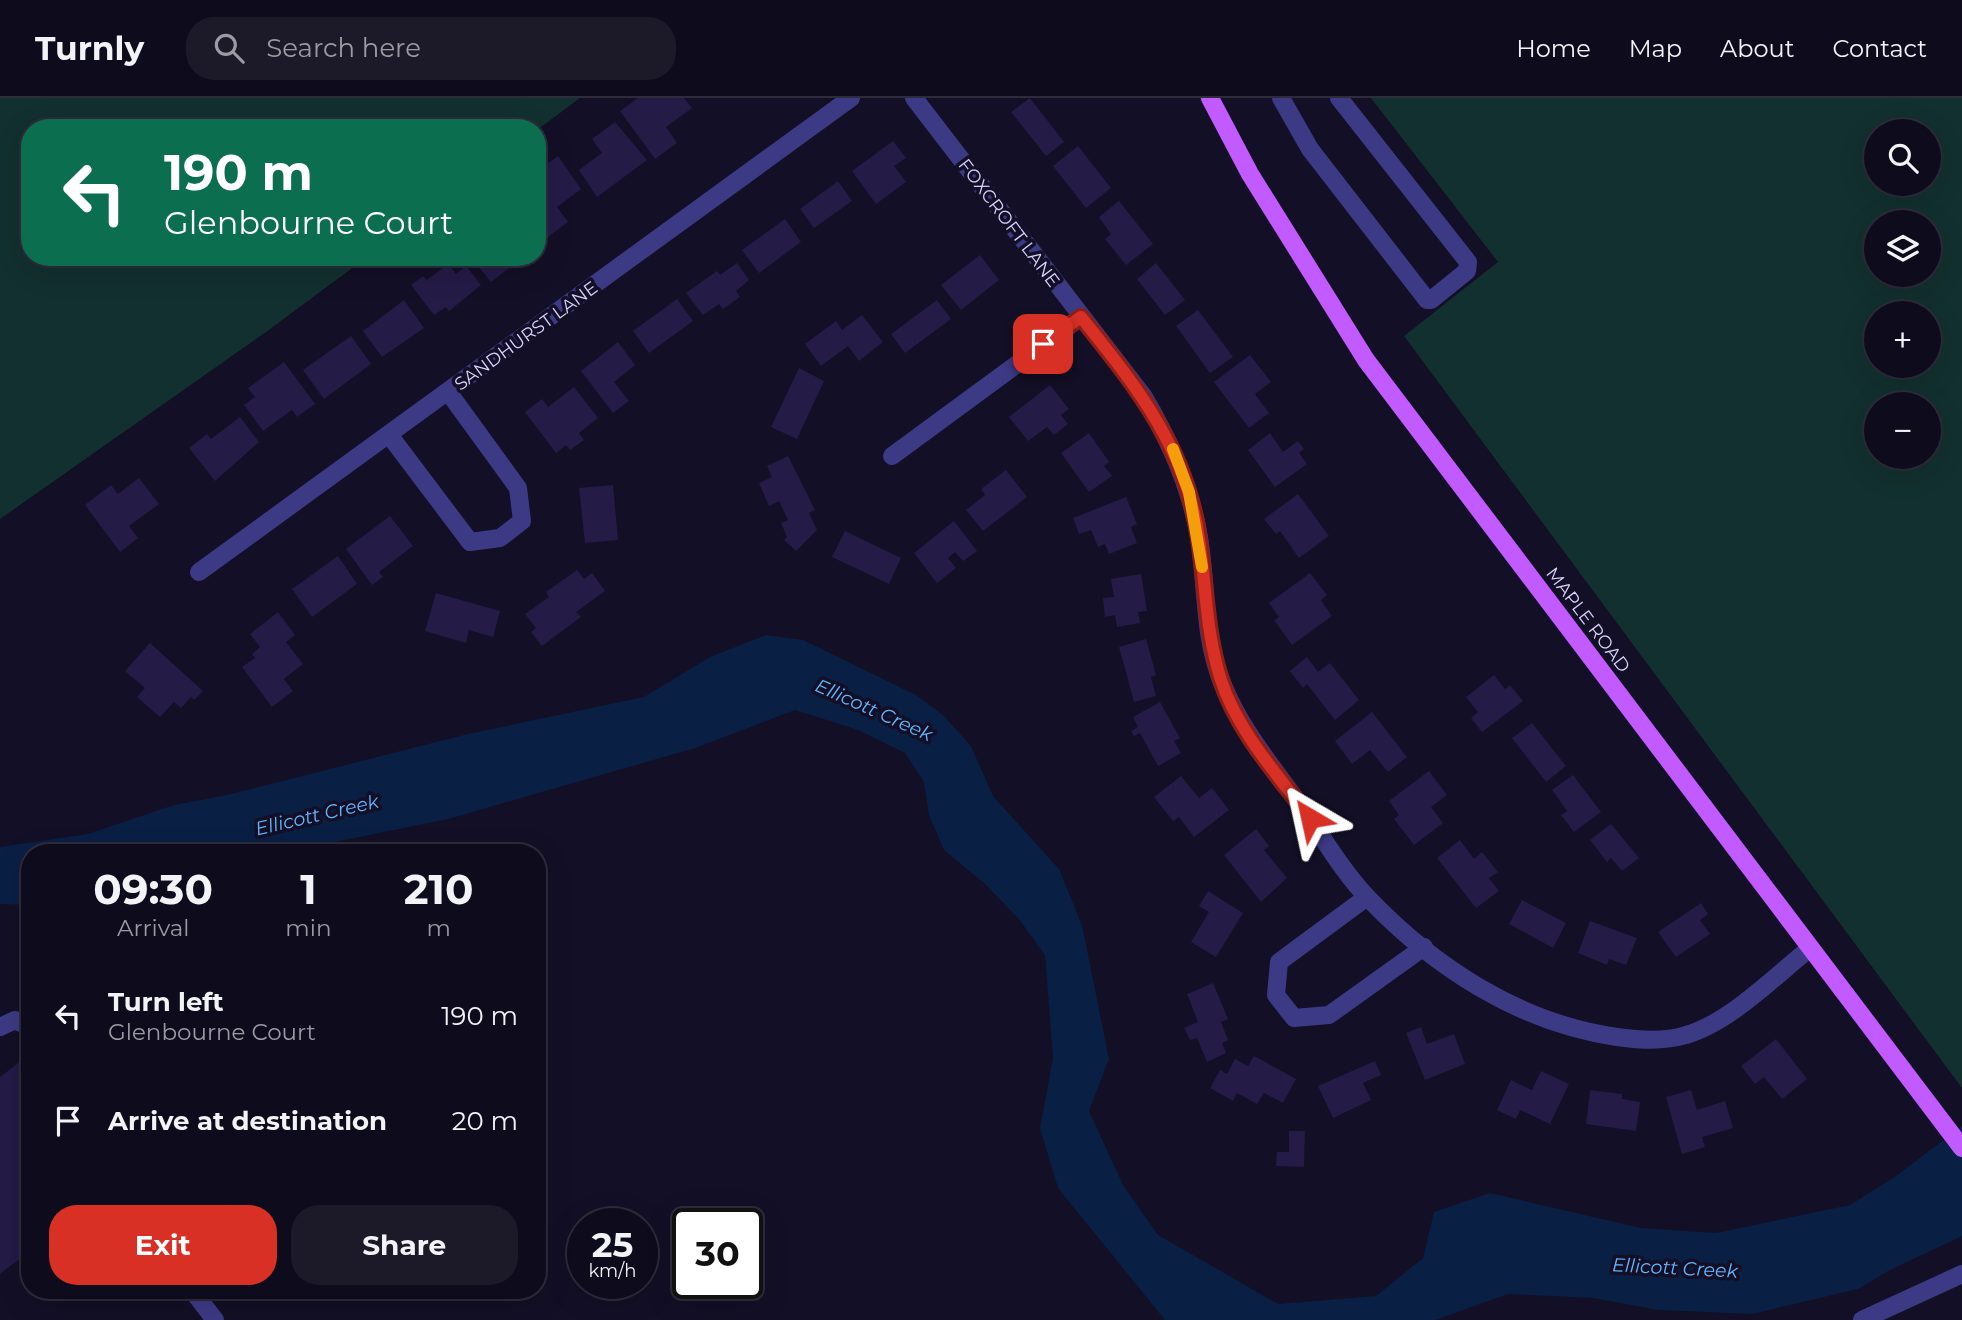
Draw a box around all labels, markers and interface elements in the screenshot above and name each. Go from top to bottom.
search box [186,17,676,80]
text: Turnly [35,28,144,68]
icon: search [210,29,248,67]
text: Search here [266,32,421,64]
text: Home [1516,34,1591,63]
text: Map [1629,34,1682,63]
text: About [1720,34,1794,63]
text: Contact [1832,34,1927,63]
map controls [1864,119,1941,469]
button: search [1864,119,1941,196]
text: 190 m [164,143,313,202]
icon: left [49,147,140,238]
street label: FOXCROFT LANE [954,155,1064,291]
text: Glenbourne Court [164,203,453,242]
button: layers [1864,210,1941,287]
street label: SANDHURST LANE [450,277,602,395]
button: + [1864,301,1941,378]
pin [1013,314,1073,374]
icon: arrive [1024,325,1062,363]
button: − [1864,392,1941,469]
street label: MAPLE ROAD [1541,563,1635,677]
water label: Ellicott Creek [812,674,937,746]
position arrow [1273,781,1347,855]
water label: Ellicott Creek [253,789,382,840]
text: 09:30 [93,863,213,915]
text: 1 [300,863,317,915]
text: 210 [404,863,474,915]
text: Arrival [117,914,189,942]
text: min [285,914,332,942]
text: m [427,914,451,942]
text: Turn left [108,986,224,1018]
icon: left [49,997,87,1035]
text: 190 m [441,1000,518,1032]
text: Glenbourne Court [108,1018,316,1046]
icon: arrive [49,1102,87,1140]
text: Arrive at destination [108,1105,387,1137]
text: 20 m [452,1105,518,1137]
button: Exit [49,1205,277,1285]
button: Share [291,1205,518,1285]
speed limit sign: 30 [672,1208,763,1299]
text: 25 [592,1223,633,1266]
water label: Ellicott Creek [1612,1253,1739,1283]
text: km/h [588,1260,637,1282]

